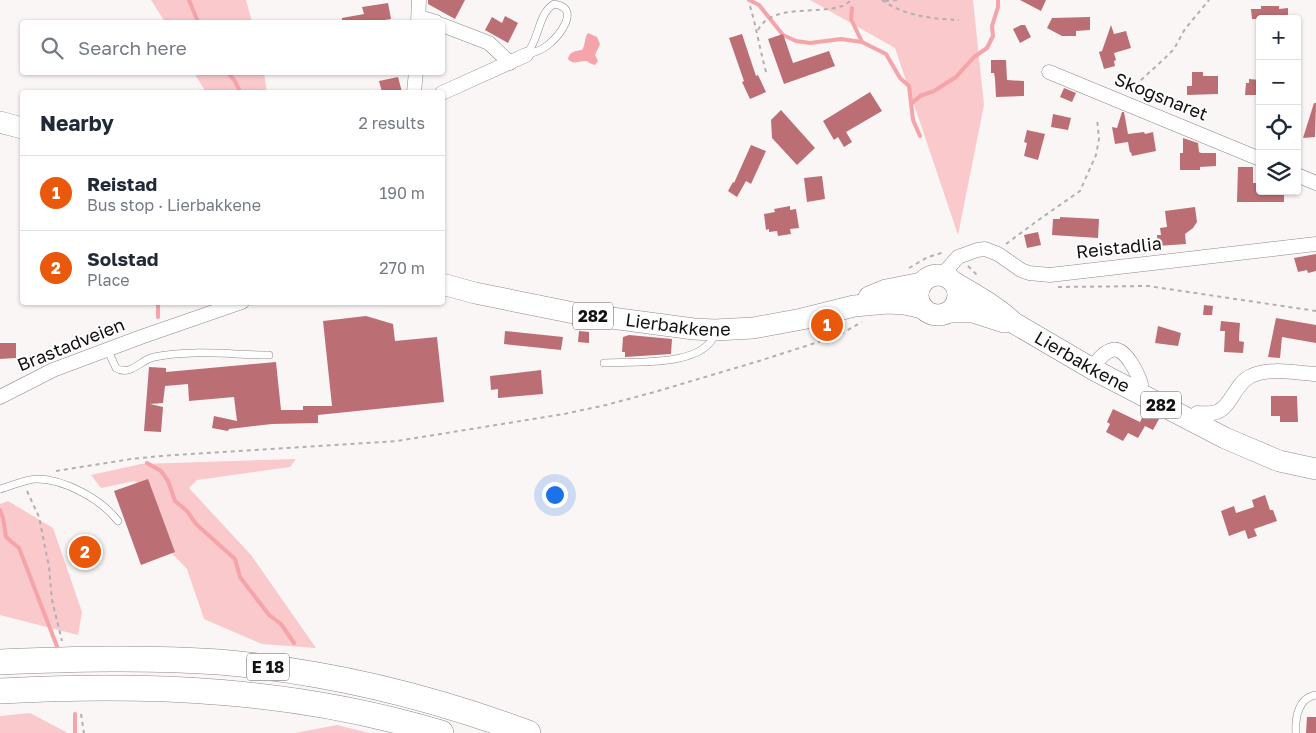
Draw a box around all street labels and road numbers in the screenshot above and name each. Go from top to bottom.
street label: Skogsnaret [1112,67,1211,125]
street label: Reistadlia [1075,232,1163,262]
road number: 282 [573,302,613,330]
street label: Lierbakkene [624,308,731,340]
street label: Brastadveien [14,313,127,376]
street label: Lierbakkene [1031,326,1134,397]
road number: 282 [1141,392,1181,418]
road number: E 18 [247,654,289,680]

